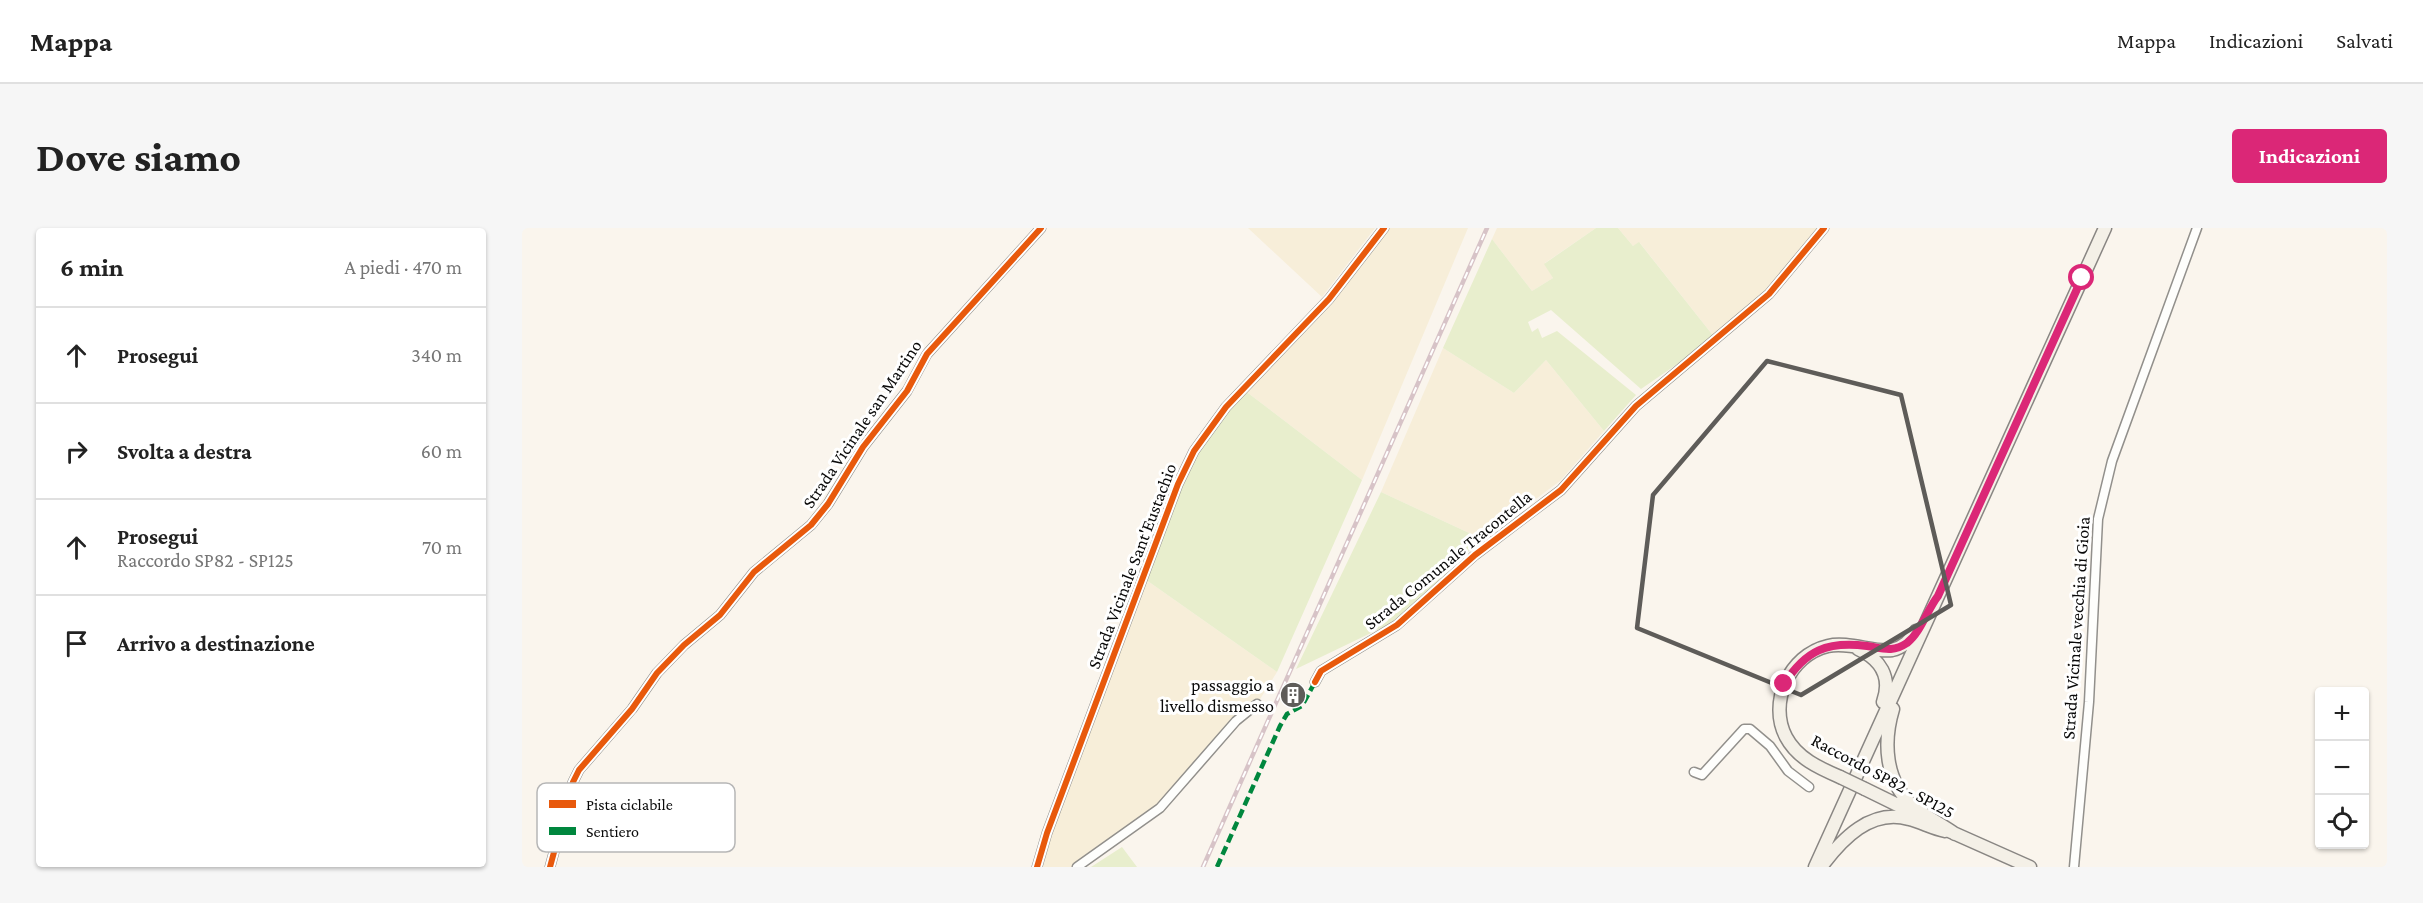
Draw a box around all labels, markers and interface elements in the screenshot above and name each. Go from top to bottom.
text: Mappa [30,26,113,57]
text: Mappa [2117,29,2176,53]
text: Indicazioni [2209,29,2303,53]
text: Salvati [2336,29,2393,53]
button: Indicazioni [2232,129,2387,183]
text: Dove siamo [36,133,241,180]
text: 6 min [60,253,124,282]
text: A piedi · 470 m [345,256,462,278]
route start [2068,264,2094,290]
street label: Strada Vicinale san Martino [798,336,926,512]
icon: ahead [60,339,93,372]
text: Prosegui [117,343,198,368]
text: 340 m [411,344,462,366]
icon: right [60,435,93,468]
text: Svolta a destra [117,439,252,464]
text: 60 m [421,440,462,462]
street label: Strada Vicinale Sant'Eustachio [1084,460,1181,672]
street label: Strada Comunale Tracontella [1360,486,1536,634]
street label: Strada Vicinale vecchia di Gioia [2058,516,2094,740]
text: Prosegui [117,524,198,549]
icon: ahead [60,531,93,564]
text: 70 m [422,536,462,558]
text: Raccordo SP82 - SP125 [117,549,294,571]
icon: arrive [60,627,93,660]
text: Arrivo a destinazione [117,631,315,656]
route end [1770,670,1796,696]
place label: passaggio a livello dismesso [1160,675,1274,716]
building icon: passaggio a livello dismesso [1278,680,1308,710]
map controls [2315,687,2369,849]
button: + [2315,687,2369,741]
street label: Raccordo SP82 - SP125 [1808,730,1958,822]
button: − [2315,741,2369,795]
legend [537,783,735,852]
button: locate [2315,795,2369,849]
text: Pista ciclabile [586,796,673,813]
text: Sentiero [586,823,639,840]

